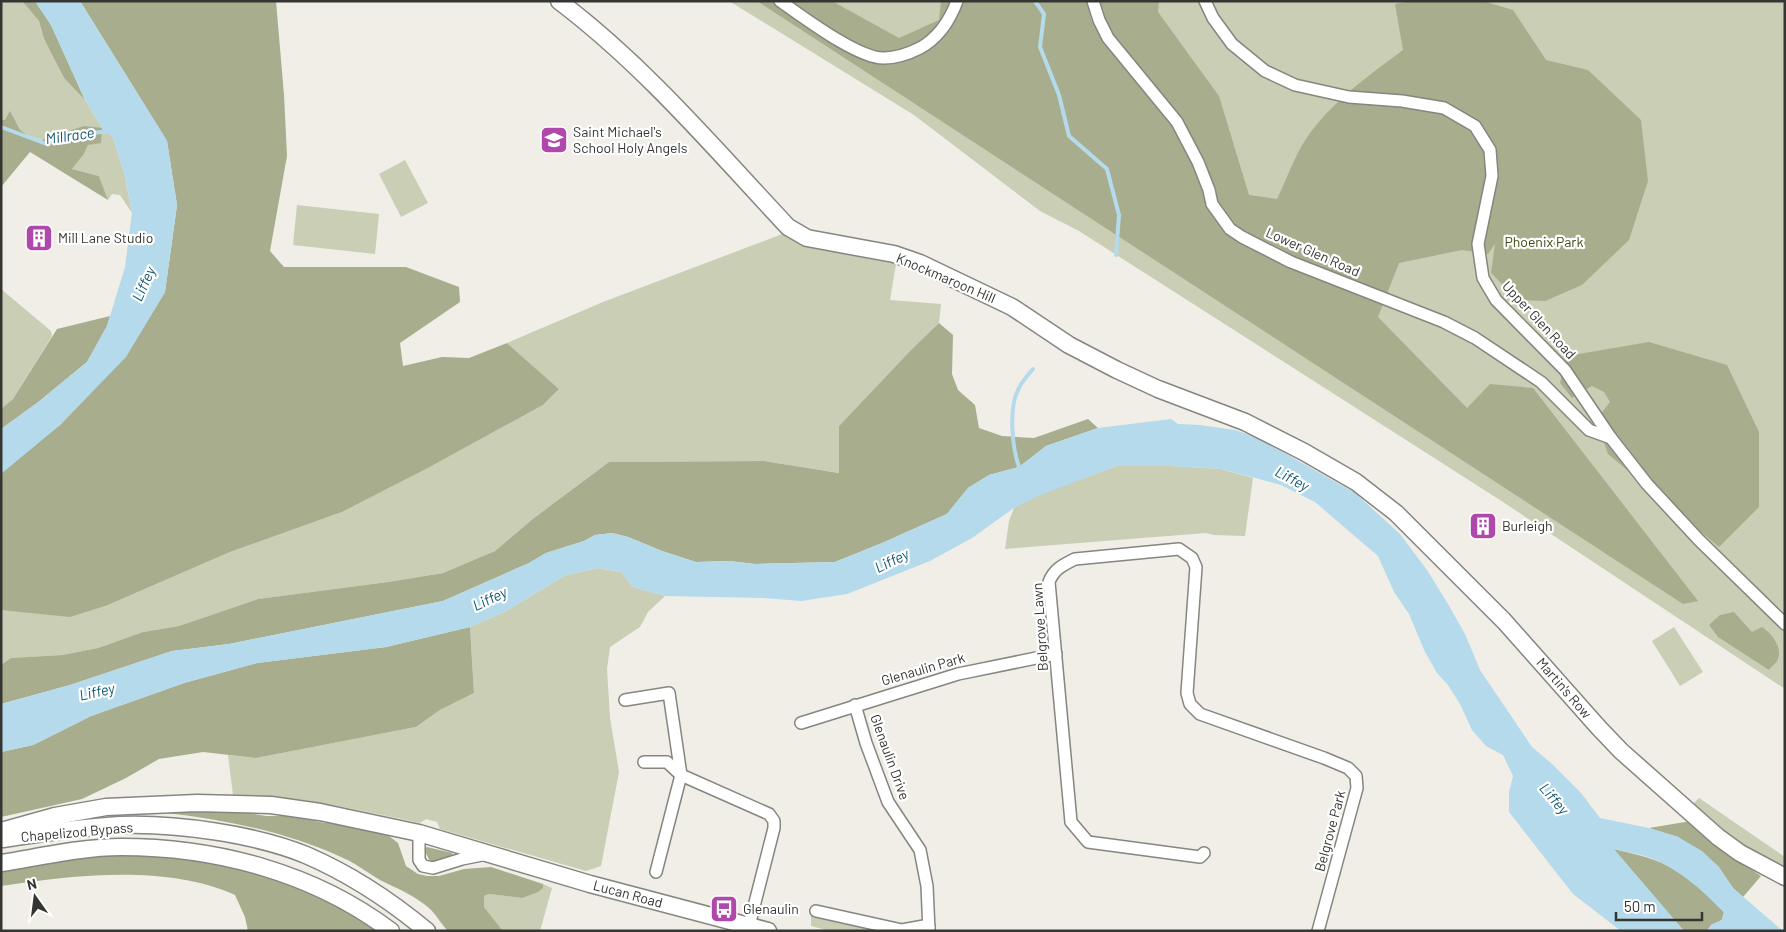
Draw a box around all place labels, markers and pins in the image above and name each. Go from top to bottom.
place label: Saint Michael's School Holy Angels [573,123,688,156]
school or university icon: Saint Michael's School Holy Angels [539,125,569,155]
building icon: Mill Lane Studio [24,223,54,253]
place label: Mill Lane Studio [58,229,153,246]
building icon: Burleigh [1468,511,1498,541]
place label: Burleigh [1502,517,1552,534]
bus stop icon: Glenaulin [709,894,739,924]
place label: Glenaulin [743,900,799,917]

